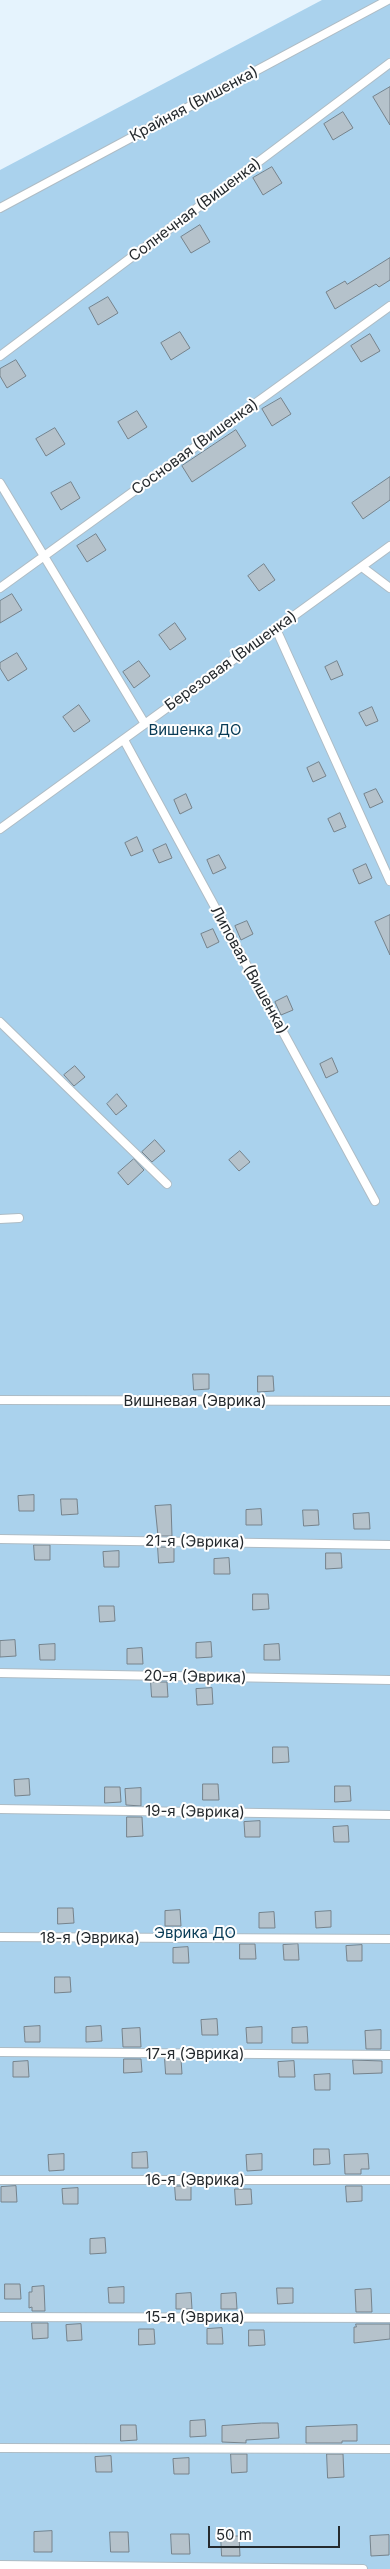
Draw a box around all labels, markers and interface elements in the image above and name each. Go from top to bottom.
street label: Крайняя (Вишенка) [127,63,261,145]
street label: Солнечная (Вишенка) [125,154,265,266]
street label: Сосновая (Вишенка) [128,395,262,499]
street label: Березовая (Вишенка) [162,607,300,715]
park label: Вишенка ДО [148,721,242,739]
street label: Липовая (Вишенка) [206,903,292,1037]
street label: Вишневая (Эврика) [123,1392,267,1410]
street label: 21-я (Эврика) [145,1532,245,1552]
street label: 20-я (Эврика) [143,1667,247,1687]
street label: 19-я (Эврика) [145,1802,245,1822]
park label: Эврика ДО [154,1924,236,1942]
street label: 18-я (Эврика) [40,1929,140,1947]
street label: 17-я (Эврика) [145,2045,245,2063]
street label: 16-я (Эврика) [145,2171,245,2189]
street label: 15-я (Эврика) [145,2308,245,2326]
scale bar [210,2516,342,2548]
text: 50 m [216,2525,252,2544]

